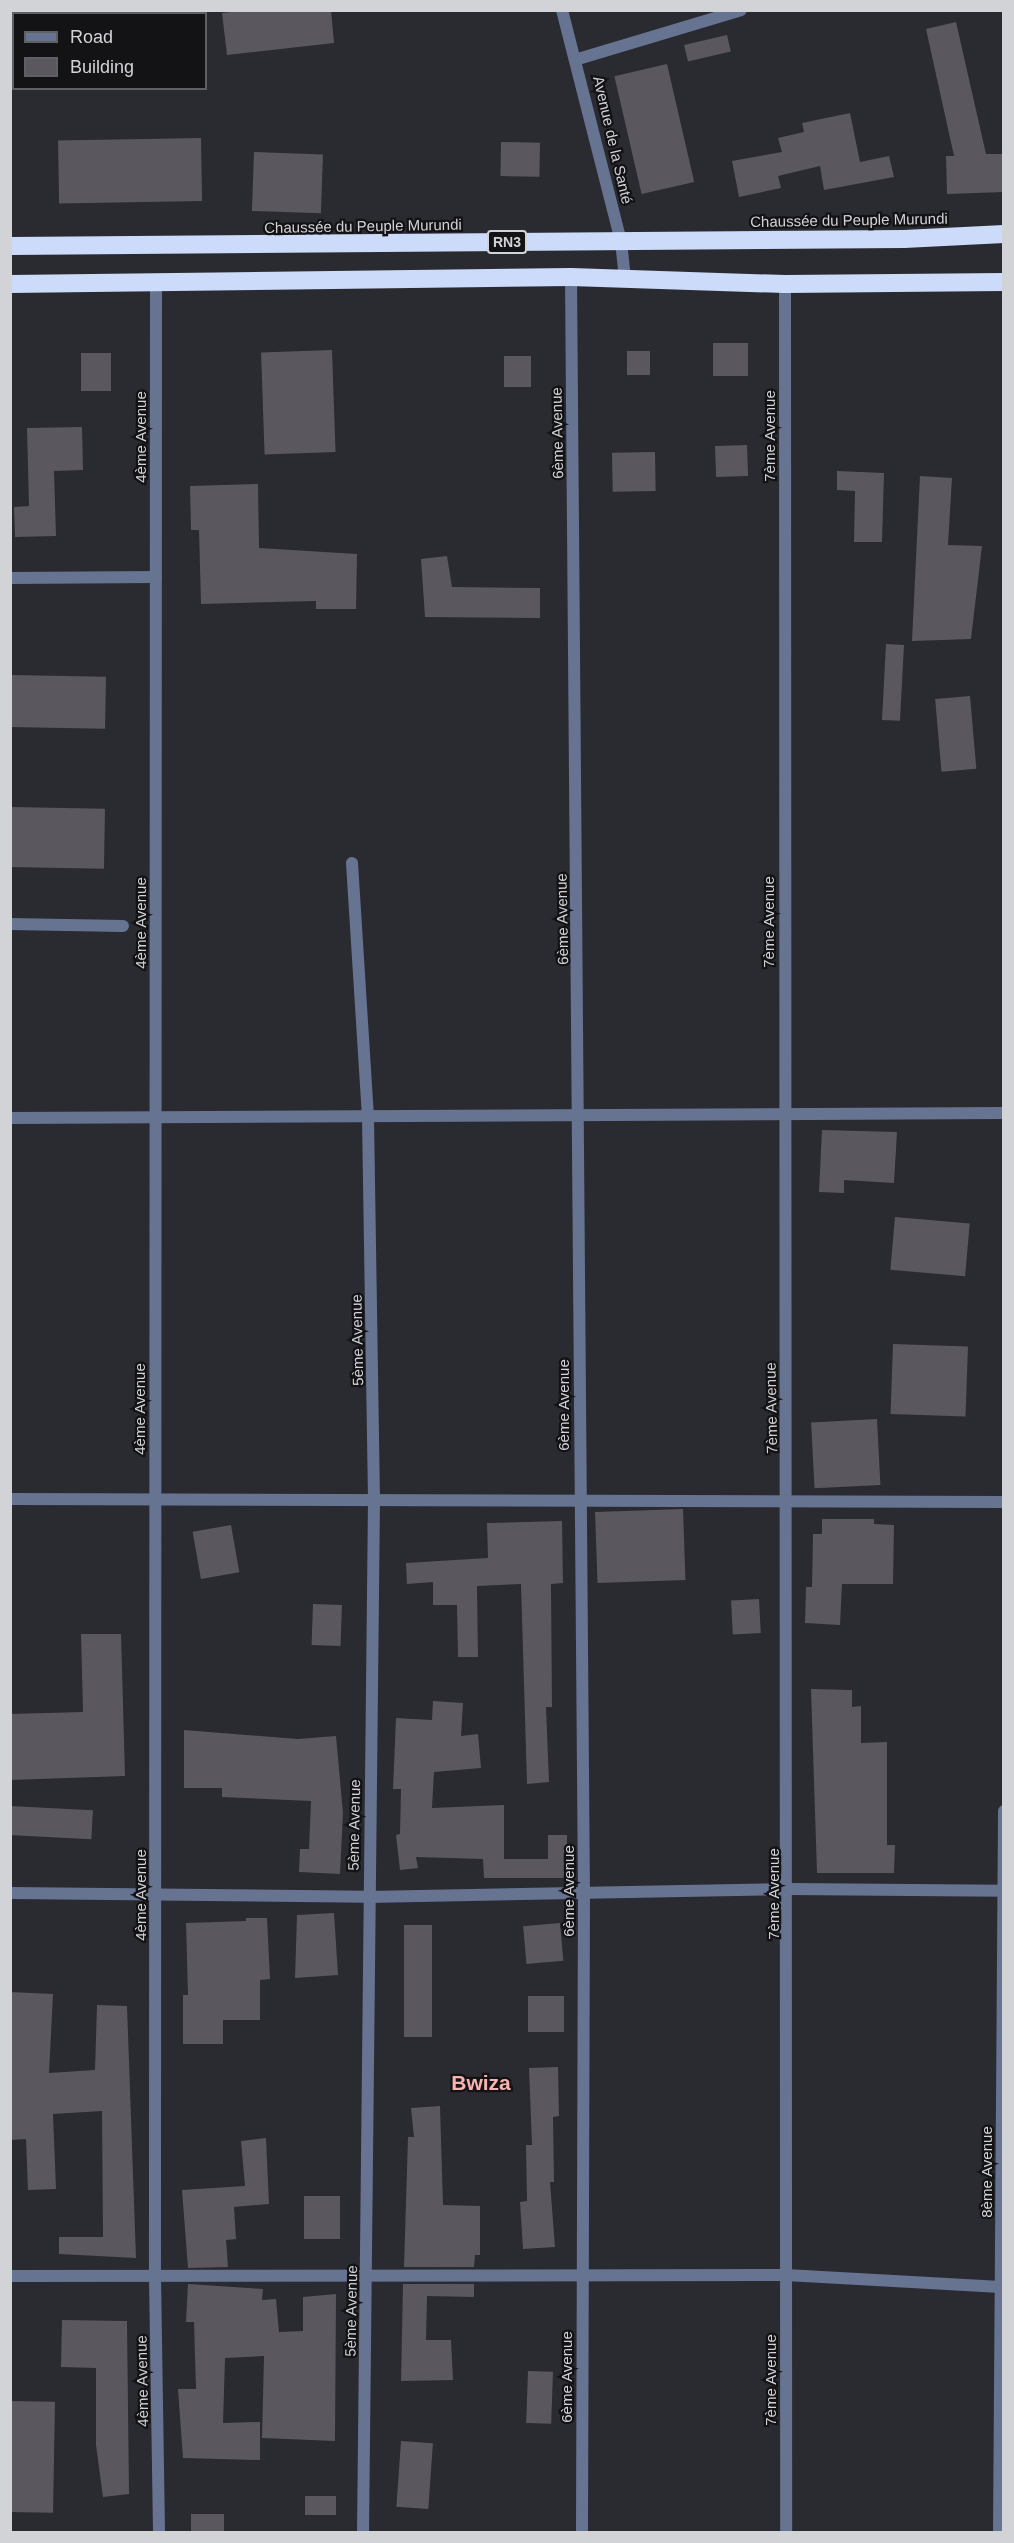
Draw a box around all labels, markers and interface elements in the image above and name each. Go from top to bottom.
legend [12,12,207,90]
text: Road [70,27,113,47]
text: Building [70,57,134,77]
street label: Avenue de la Santé [590,74,636,206]
street label: Chaussée du Peuple Murundi [750,209,948,231]
street label: Chaussée du Peuple Murundi [264,215,462,237]
road number: RN3 [486,231,528,253]
street label: 6ème Avenue [547,387,567,479]
street label: 7ème Avenue [761,390,779,482]
street label: 4ème Avenue [132,391,150,483]
street label: 6ème Avenue [552,873,572,965]
street label: 7ème Avenue [760,876,778,968]
street label: 4ème Avenue [132,877,150,969]
street label: 5ème Avenue [347,1294,367,1386]
street label: 6ème Avenue [555,1359,573,1451]
street label: 7ème Avenue [761,1362,781,1454]
street label: 4ème Avenue [131,1363,149,1455]
street label: 5ème Avenue [344,1779,364,1871]
street label: 6ème Avenue [560,1845,578,1937]
street label: 7ème Avenue [765,1848,783,1940]
street label: 4ème Avenue [132,1849,150,1941]
district label: Bwiza [451,2070,511,2096]
street label: 8ème Avenue [978,2126,996,2218]
street label: 5ème Avenue [341,2265,361,2357]
street label: 6ème Avenue [558,2331,576,2423]
street label: 7ème Avenue [762,2334,780,2426]
street label: 4ème Avenue [132,2335,152,2427]

